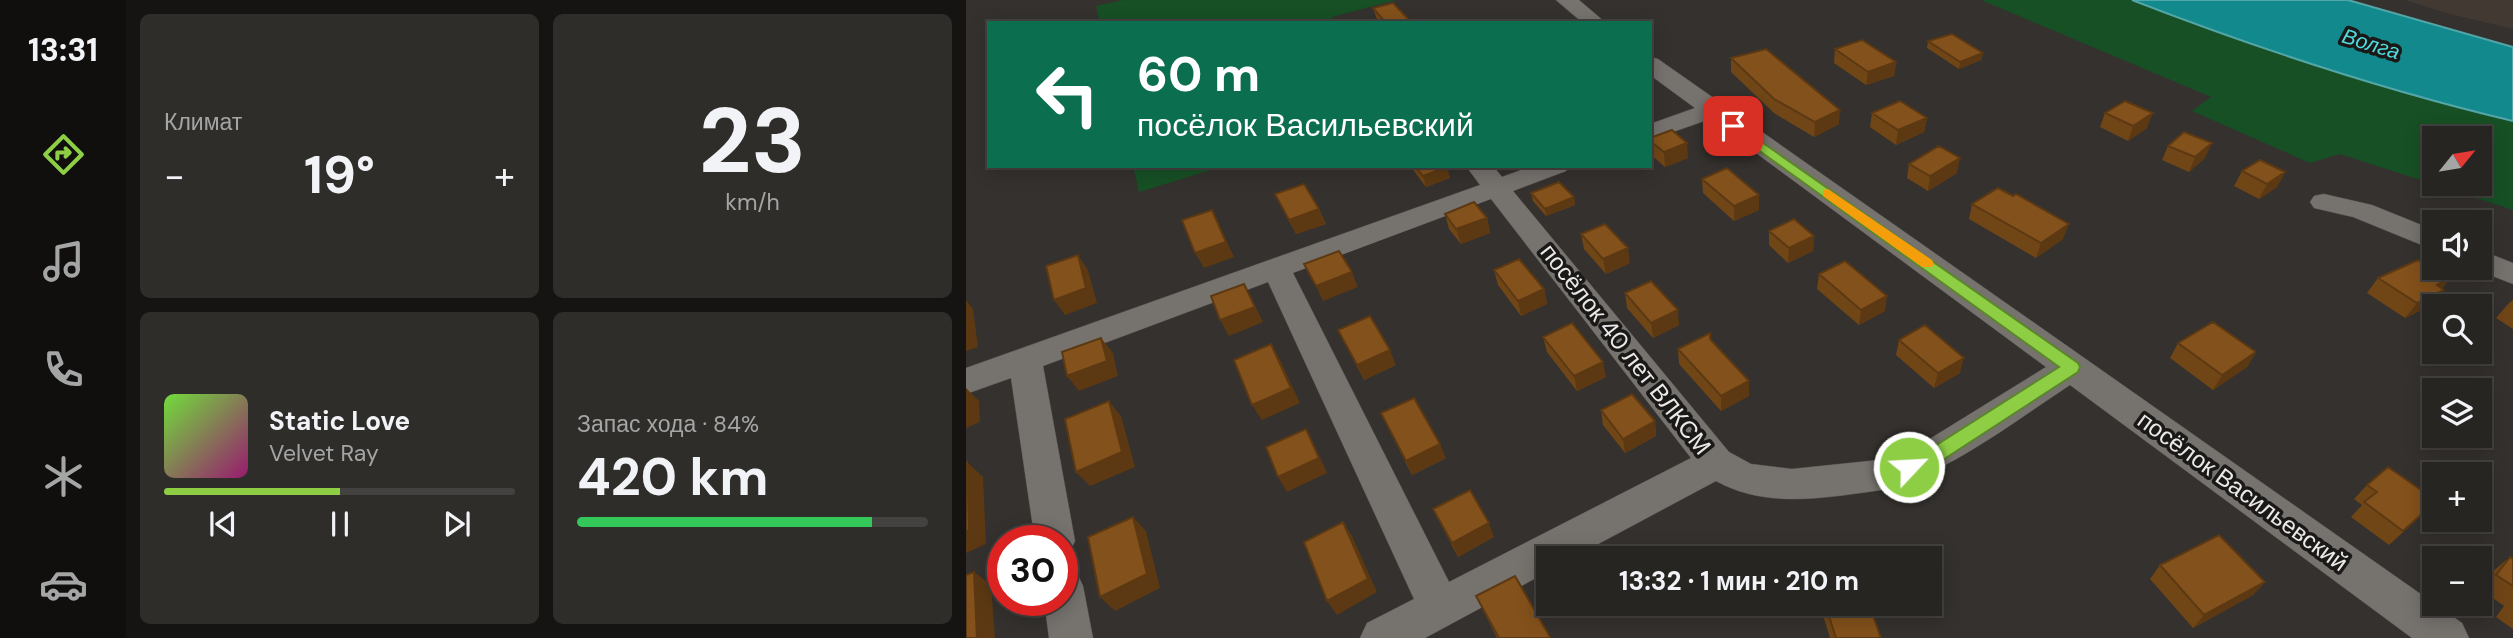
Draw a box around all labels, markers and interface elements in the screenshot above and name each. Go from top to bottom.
water label: Волга [2339,22,2403,66]
text: 13:31 [28,29,98,71]
text: 60 m [1137,42,1260,106]
icon: left [1022,49,1113,140]
text: 23 [699,82,806,200]
pin [1703,96,1763,156]
text: посёлок Васильевский [1137,104,1474,146]
text: Климат [164,107,242,137]
icon: arrive [1714,107,1752,145]
north arrow [2422,126,2492,196]
map controls [2422,126,2492,616]
icon: directions [39,130,88,179]
text: 19° [304,141,375,209]
text: − [164,151,185,201]
text: + [494,151,515,201]
text: km/h [725,187,780,217]
button: sound [2422,210,2492,280]
icon: music [39,237,88,286]
street label: посёлок 40 лет ВЛКСМ [1534,237,1718,461]
button: search [2422,294,2492,364]
icon: phone [39,345,88,394]
button: layers [2422,378,2492,448]
text: Static Love [269,404,410,438]
street label: посёлок Васильевский [2132,404,2354,578]
text: Запас хода · 84% [577,409,759,439]
position arrow [1872,430,1946,504]
text: Velvet Ray [269,438,379,468]
text: 420 km [577,443,768,511]
icon: climate [39,452,88,501]
button: + [2422,462,2492,532]
icon: previous [204,505,242,543]
icon: pause [321,505,359,543]
icon: next [438,505,476,543]
speed limit sign: 30 [987,525,1078,616]
button: − [2422,546,2492,616]
icon: car [39,560,88,609]
text: 13:32 · 1 мин · 210 m [1619,564,1859,598]

